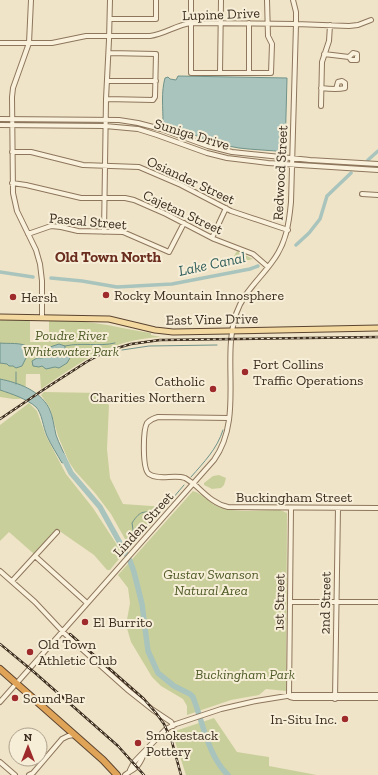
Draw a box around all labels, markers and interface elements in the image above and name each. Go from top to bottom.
street label: Lupine Drive [182,5,261,24]
street label: Suniga Drive [152,115,232,154]
street label: Redwood Street [270,124,292,221]
street label: Osiander Street [144,153,238,209]
street label: Cajetan Street [140,187,226,239]
street label: Pascal Street [48,210,128,233]
district label: Old Town North [55,248,161,266]
water label: Lake Canal [177,248,247,280]
place label: Rocky Mountain Innosphere [114,287,284,304]
place label: Hersh [21,289,58,306]
marker: Rocky Mountain Innosphere [101,290,111,300]
marker: Hersh [8,292,18,302]
street label: East Vine Drive [166,310,259,329]
park label: Poudre River Whitewater Park [23,327,119,360]
place label: Fort Collins Traffic Operations [253,356,363,389]
marker: Fort Collins Traffic Operations [240,367,250,377]
place label: Catholic Charities Northern [90,373,205,406]
marker: Catholic Charities Northern [208,384,218,394]
street label: Linden Street [110,488,178,560]
street label: Buckingham Street [236,489,353,506]
park label: Gustav Swanson Natural Area [163,566,259,599]
street label: 2nd Street [316,571,335,635]
street label: 1st Street [271,573,289,631]
place label: El Burrito [93,614,153,631]
marker: El Burrito [80,617,90,627]
place label: Old Town Athletic Club [38,636,117,669]
marker: Old Town Athletic Club [25,647,35,657]
park label: Buckingham Park [195,666,295,683]
place label: Sound Bar [23,690,86,707]
marker: Sound Bar [10,693,20,703]
place label: In-Situ Inc. [270,711,337,728]
marker: In-Situ Inc. [340,714,350,724]
north arrow [8,727,48,767]
place label: Smokestack Pottery [146,727,219,760]
text: N [24,731,33,744]
marker: Smokestack Pottery [133,738,143,748]

